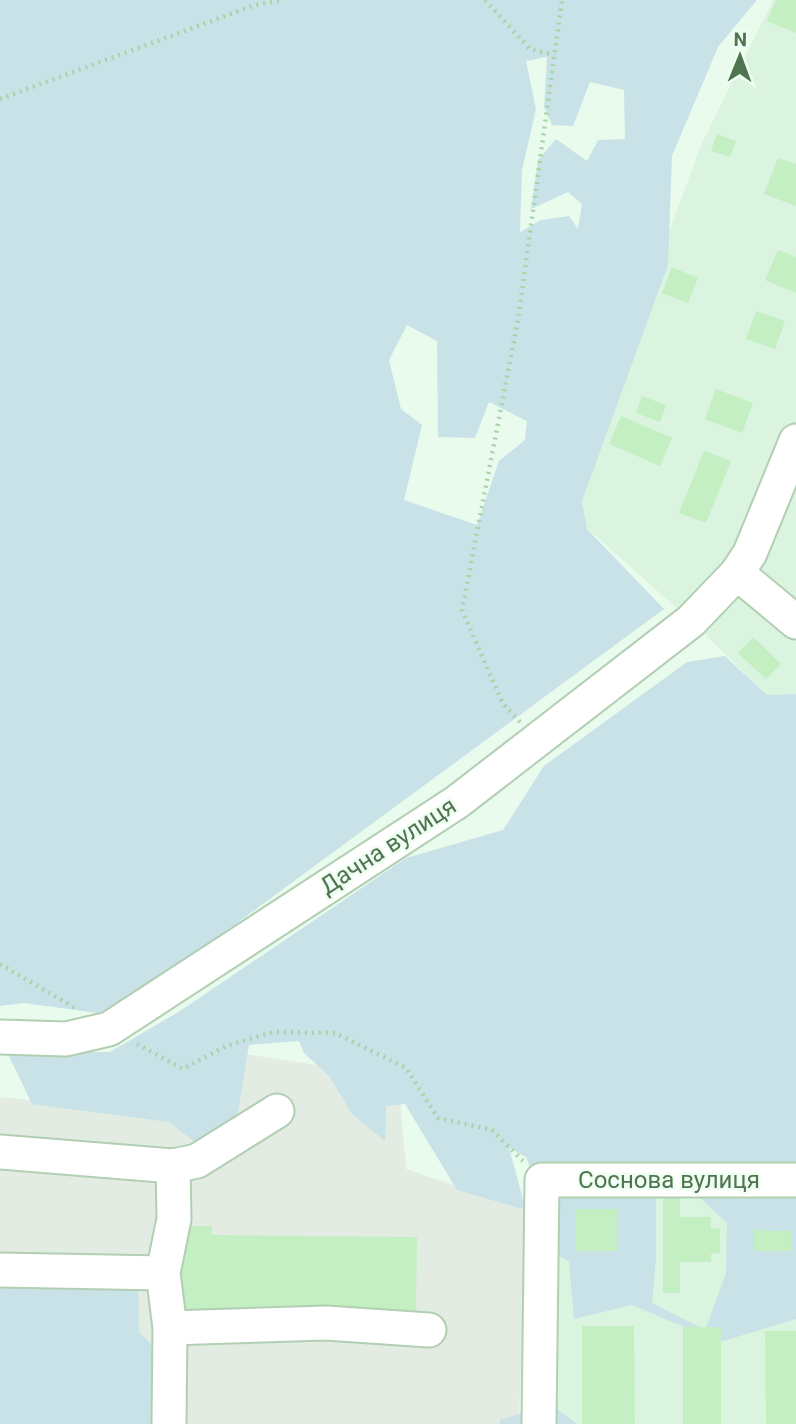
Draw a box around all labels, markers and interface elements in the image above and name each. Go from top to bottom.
north arrow [705,21,775,91]
text: N [733,28,747,51]
street label: Дачна вулиця [315,792,461,900]
street label: Соснова вулиця [578,1166,760,1194]

